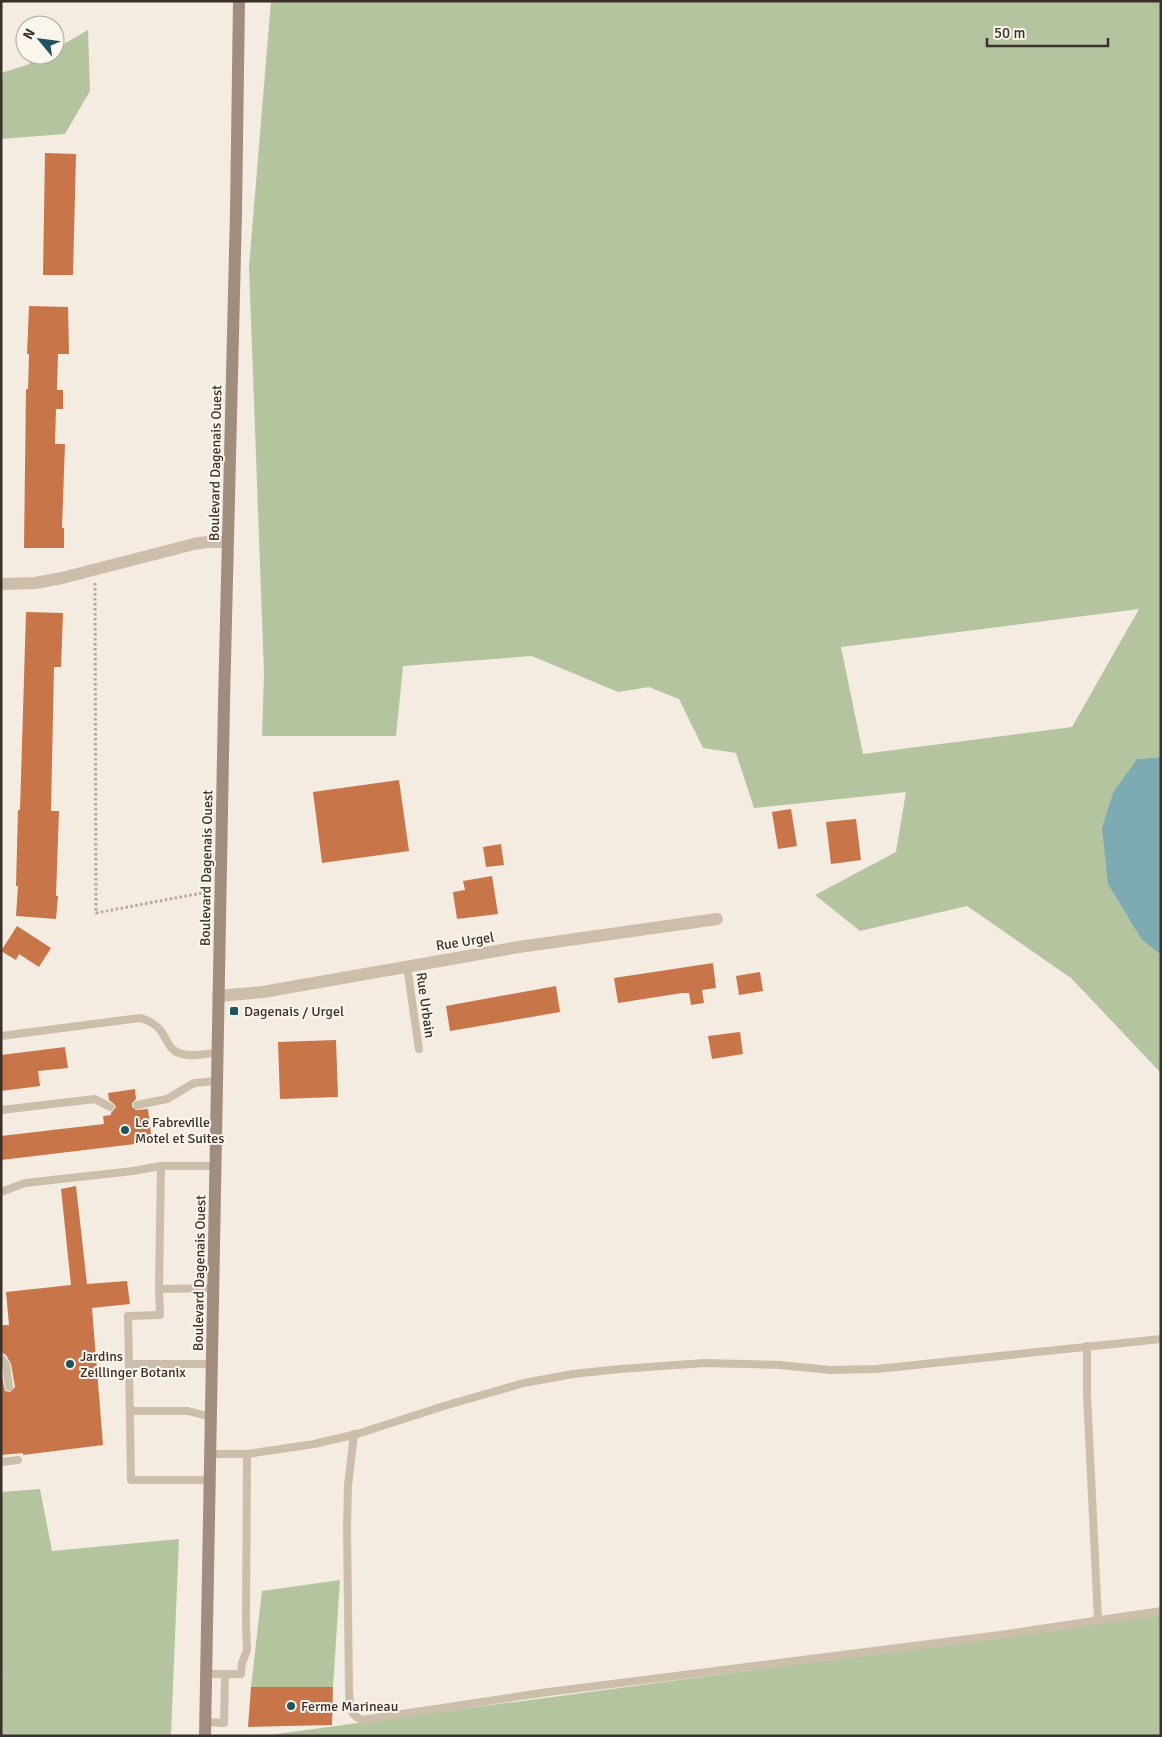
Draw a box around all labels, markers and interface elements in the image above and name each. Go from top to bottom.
north arrow [15,15,65,65]
scale bar [987,15,1108,47]
text: 50 m [994,24,1025,42]
text: N [19,26,39,42]
street label: Boulevard Dagenais Ouest [206,385,225,541]
street label: Boulevard Dagenais Ouest [197,790,216,946]
street label: Rue Urgel [435,929,495,954]
street label: Rue Urbain [412,971,439,1039]
place label: Dagenais / Urgel [244,1003,344,1020]
marker: Dagenais / Urgel [228,1005,240,1017]
place label: Le Fabreville Motel et Suites [135,1114,224,1147]
marker: Le Fabreville Motel et Suites [119,1124,131,1136]
street label: Boulevard Dagenais Ouest [190,1195,209,1351]
place label: Jardins Zeillinger Botanix [80,1348,186,1381]
marker: Jardins Zeillinger Botanix [64,1358,76,1370]
place label: Ferme Marineau [301,1698,398,1715]
marker: Ferme Marineau [285,1700,297,1712]

